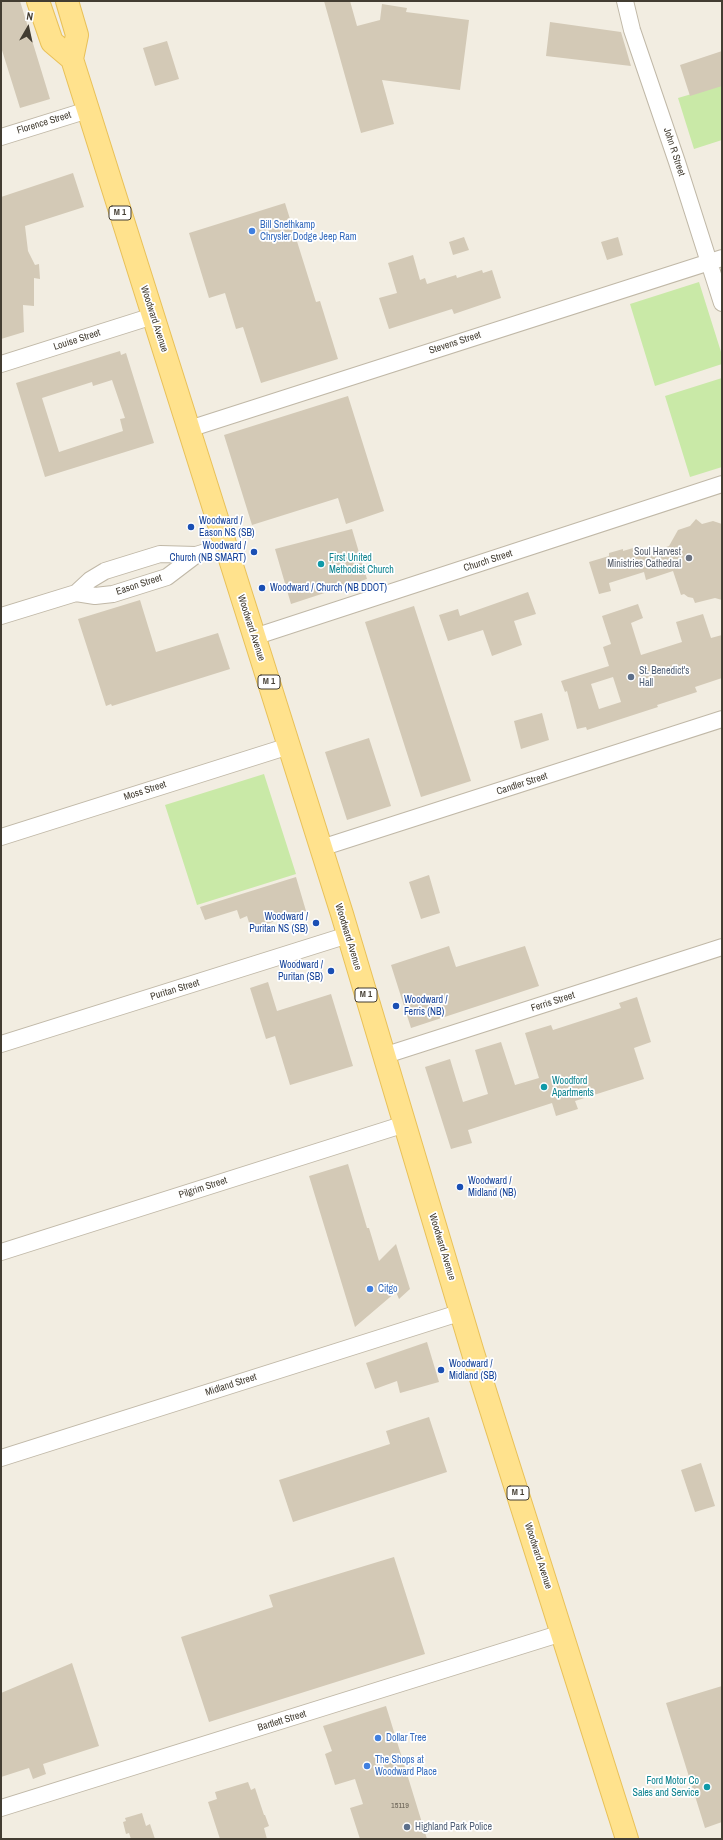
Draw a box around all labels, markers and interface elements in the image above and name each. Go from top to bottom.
north arrow [8,8,48,48]
text: N [26,9,34,24]
street label: Florence Street [15,109,73,137]
street label: John R Street [661,126,687,178]
road number: M 1 [109,206,131,220]
place label: Bill Snethkamp Chrysler Dodge Jeep Ram [260,219,357,242]
marker: Bill Snethkamp Chrysler Dodge Jeep Ram [247,226,257,236]
street label: Woodward Avenue [138,284,170,354]
street label: Louise Street [52,327,102,353]
street label: Stevens Street [428,329,482,357]
place label: Woodward / Eason NS (SB) [199,515,255,538]
marker: Woodward / Eason NS (SB) [186,522,196,532]
place label: Woodward / Church (NB SMART) [170,540,246,564]
place label: Soul Harvest Ministries Cathedral [607,546,681,570]
marker: Woodward / Church (NB SMART) [249,547,259,557]
street label: Church Street [462,547,514,575]
place label: First United Methodist Church [329,552,394,576]
marker: Soul Harvest Ministries Cathedral [684,553,694,563]
marker: First United Methodist Church [316,559,326,569]
street label: Eason Street [115,572,163,598]
place label: Woodward / Church (NB DDOT) [270,582,387,594]
marker: Woodward / Church (NB DDOT) [257,583,267,593]
street label: Woodward Avenue [235,593,267,663]
place label: St. Benedict's Hall [639,665,689,688]
marker: St. Benedict's Hall [626,672,636,682]
road number: M 1 [258,675,280,689]
street label: Candler Street [495,770,549,798]
street label: Moss Street [122,779,168,803]
street label: Woodward Avenue [332,902,364,972]
place label: Woodward / Puritan NS (SB) [249,911,308,934]
marker: Woodward / Puritan NS (SB) [311,918,321,928]
place label: Woodward / Puritan (SB) [278,959,323,982]
marker: Woodward / Puritan (SB) [326,966,336,976]
street label: Puritan Street [149,977,201,1003]
road number: M 1 [355,988,377,1002]
street label: Ferris Street [530,989,576,1015]
place label: Woodward / Ferris (NB) [404,994,448,1018]
marker: Woodward / Ferris (NB) [391,1001,401,1011]
place label: Woodford Apartments [552,1075,594,1098]
marker: Woodford Apartments [539,1082,549,1092]
street label: Pilgrim Street [177,1175,229,1201]
place label: Woodward / Midland (NB) [468,1175,516,1198]
marker: Woodward / Midland (NB) [455,1182,465,1192]
street label: Woodward Avenue [426,1212,458,1282]
place label: Citgo [378,1283,398,1295]
marker: Citgo [365,1284,375,1294]
place label: Woodward / Midland (SB) [449,1358,497,1382]
marker: Woodward / Midland (SB) [436,1365,446,1375]
street label: Midland Street [204,1371,258,1399]
road number: M 1 [507,1486,529,1500]
street label: Woodward Avenue [522,1521,554,1591]
street label: Bartlett Street [256,1708,308,1734]
place label: Dollar Tree [386,1732,426,1744]
marker: Dollar Tree [373,1733,383,1743]
place label: The Shops at Woodward Place [375,1754,437,1778]
marker: The Shops at Woodward Place [362,1761,372,1771]
place label: Ford Motor Co Sales and Service [632,1775,699,1798]
marker: Ford Motor Co Sales and Service [702,1782,712,1792]
house number: 15119 [391,1801,409,1811]
place label: Highland Park Police [415,1821,492,1833]
marker: Highland Park Police [402,1822,412,1832]

